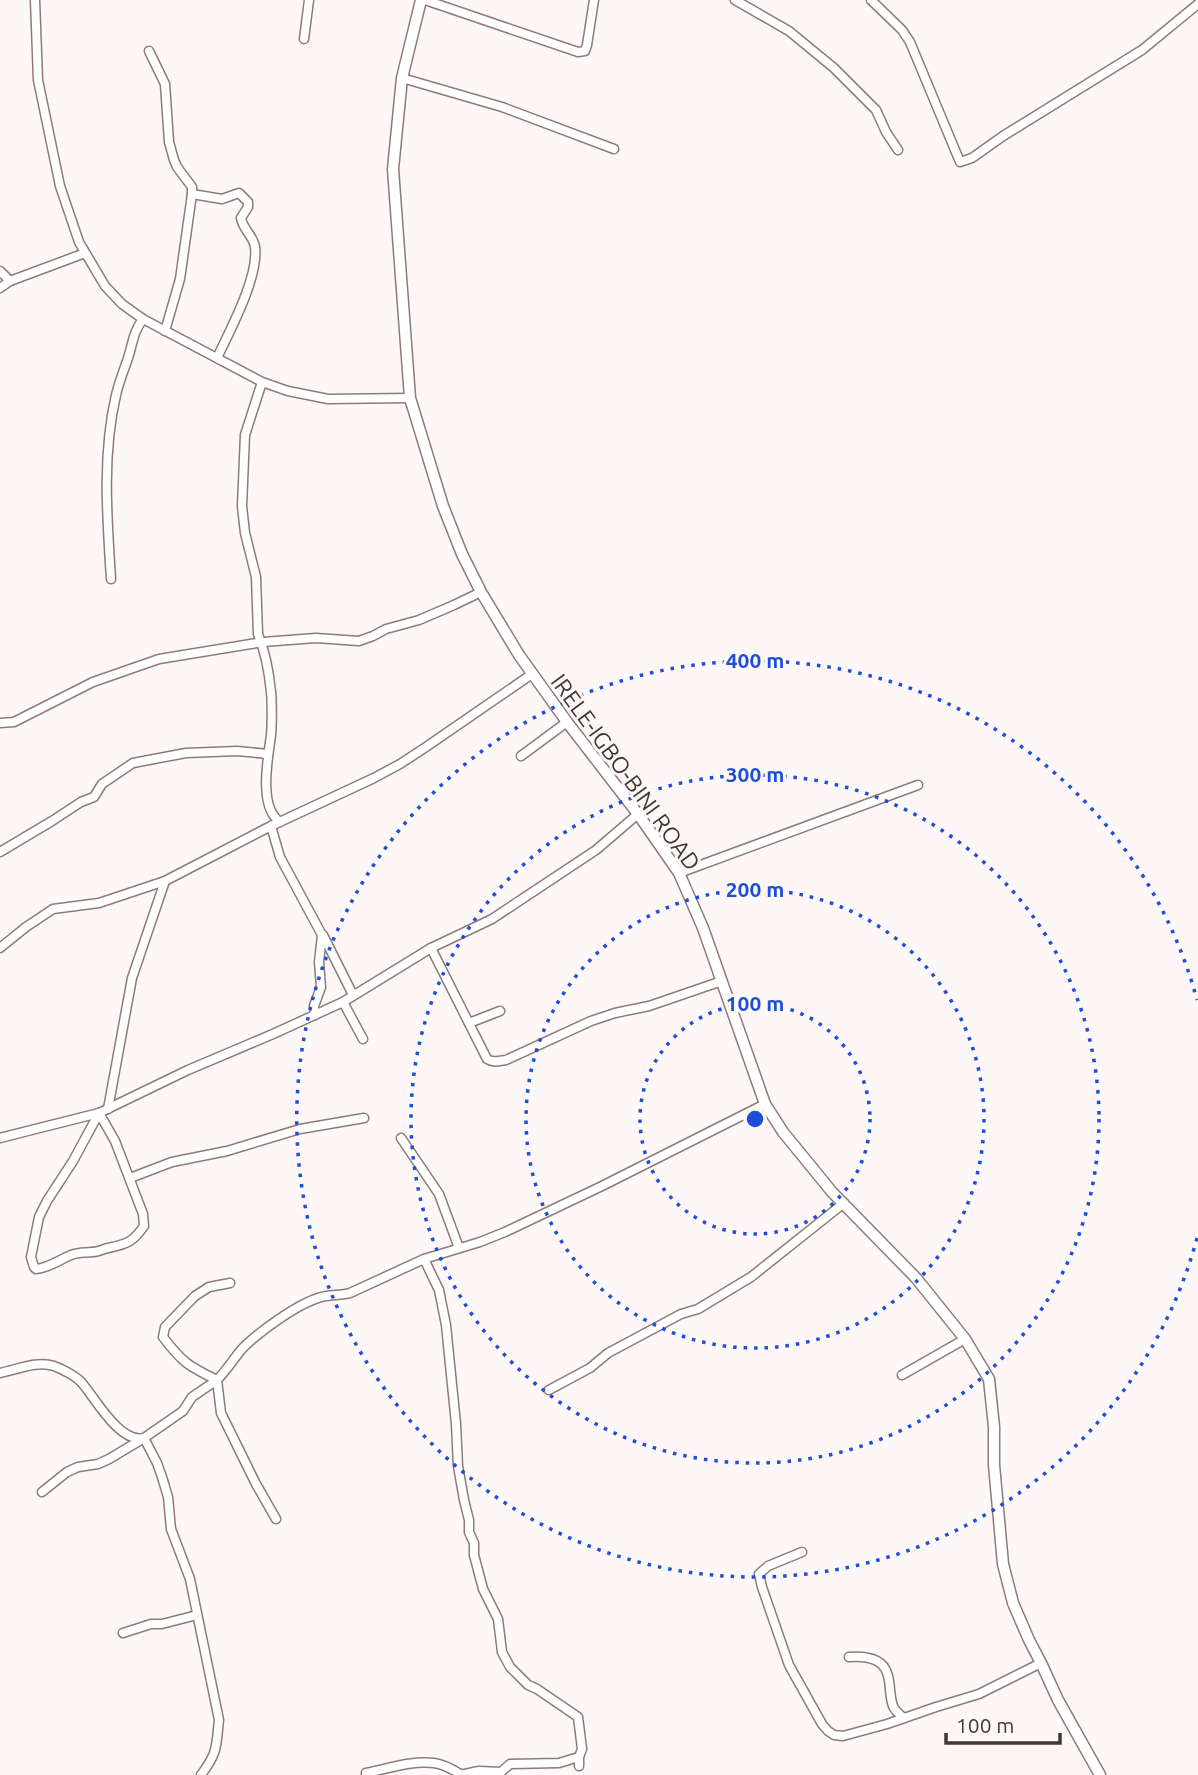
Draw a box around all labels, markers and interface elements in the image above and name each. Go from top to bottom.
text: 400 m [726,648,784,672]
street label: IRELE-IGBO-BINI ROAD [547,669,705,875]
text: 300 m [726,762,784,786]
text: 200 m [726,877,784,901]
text: 100 m [726,991,784,1015]
centre of rings [743,1107,767,1131]
scale bar [946,1702,1060,1746]
text: 100 m [956,1713,1014,1737]

